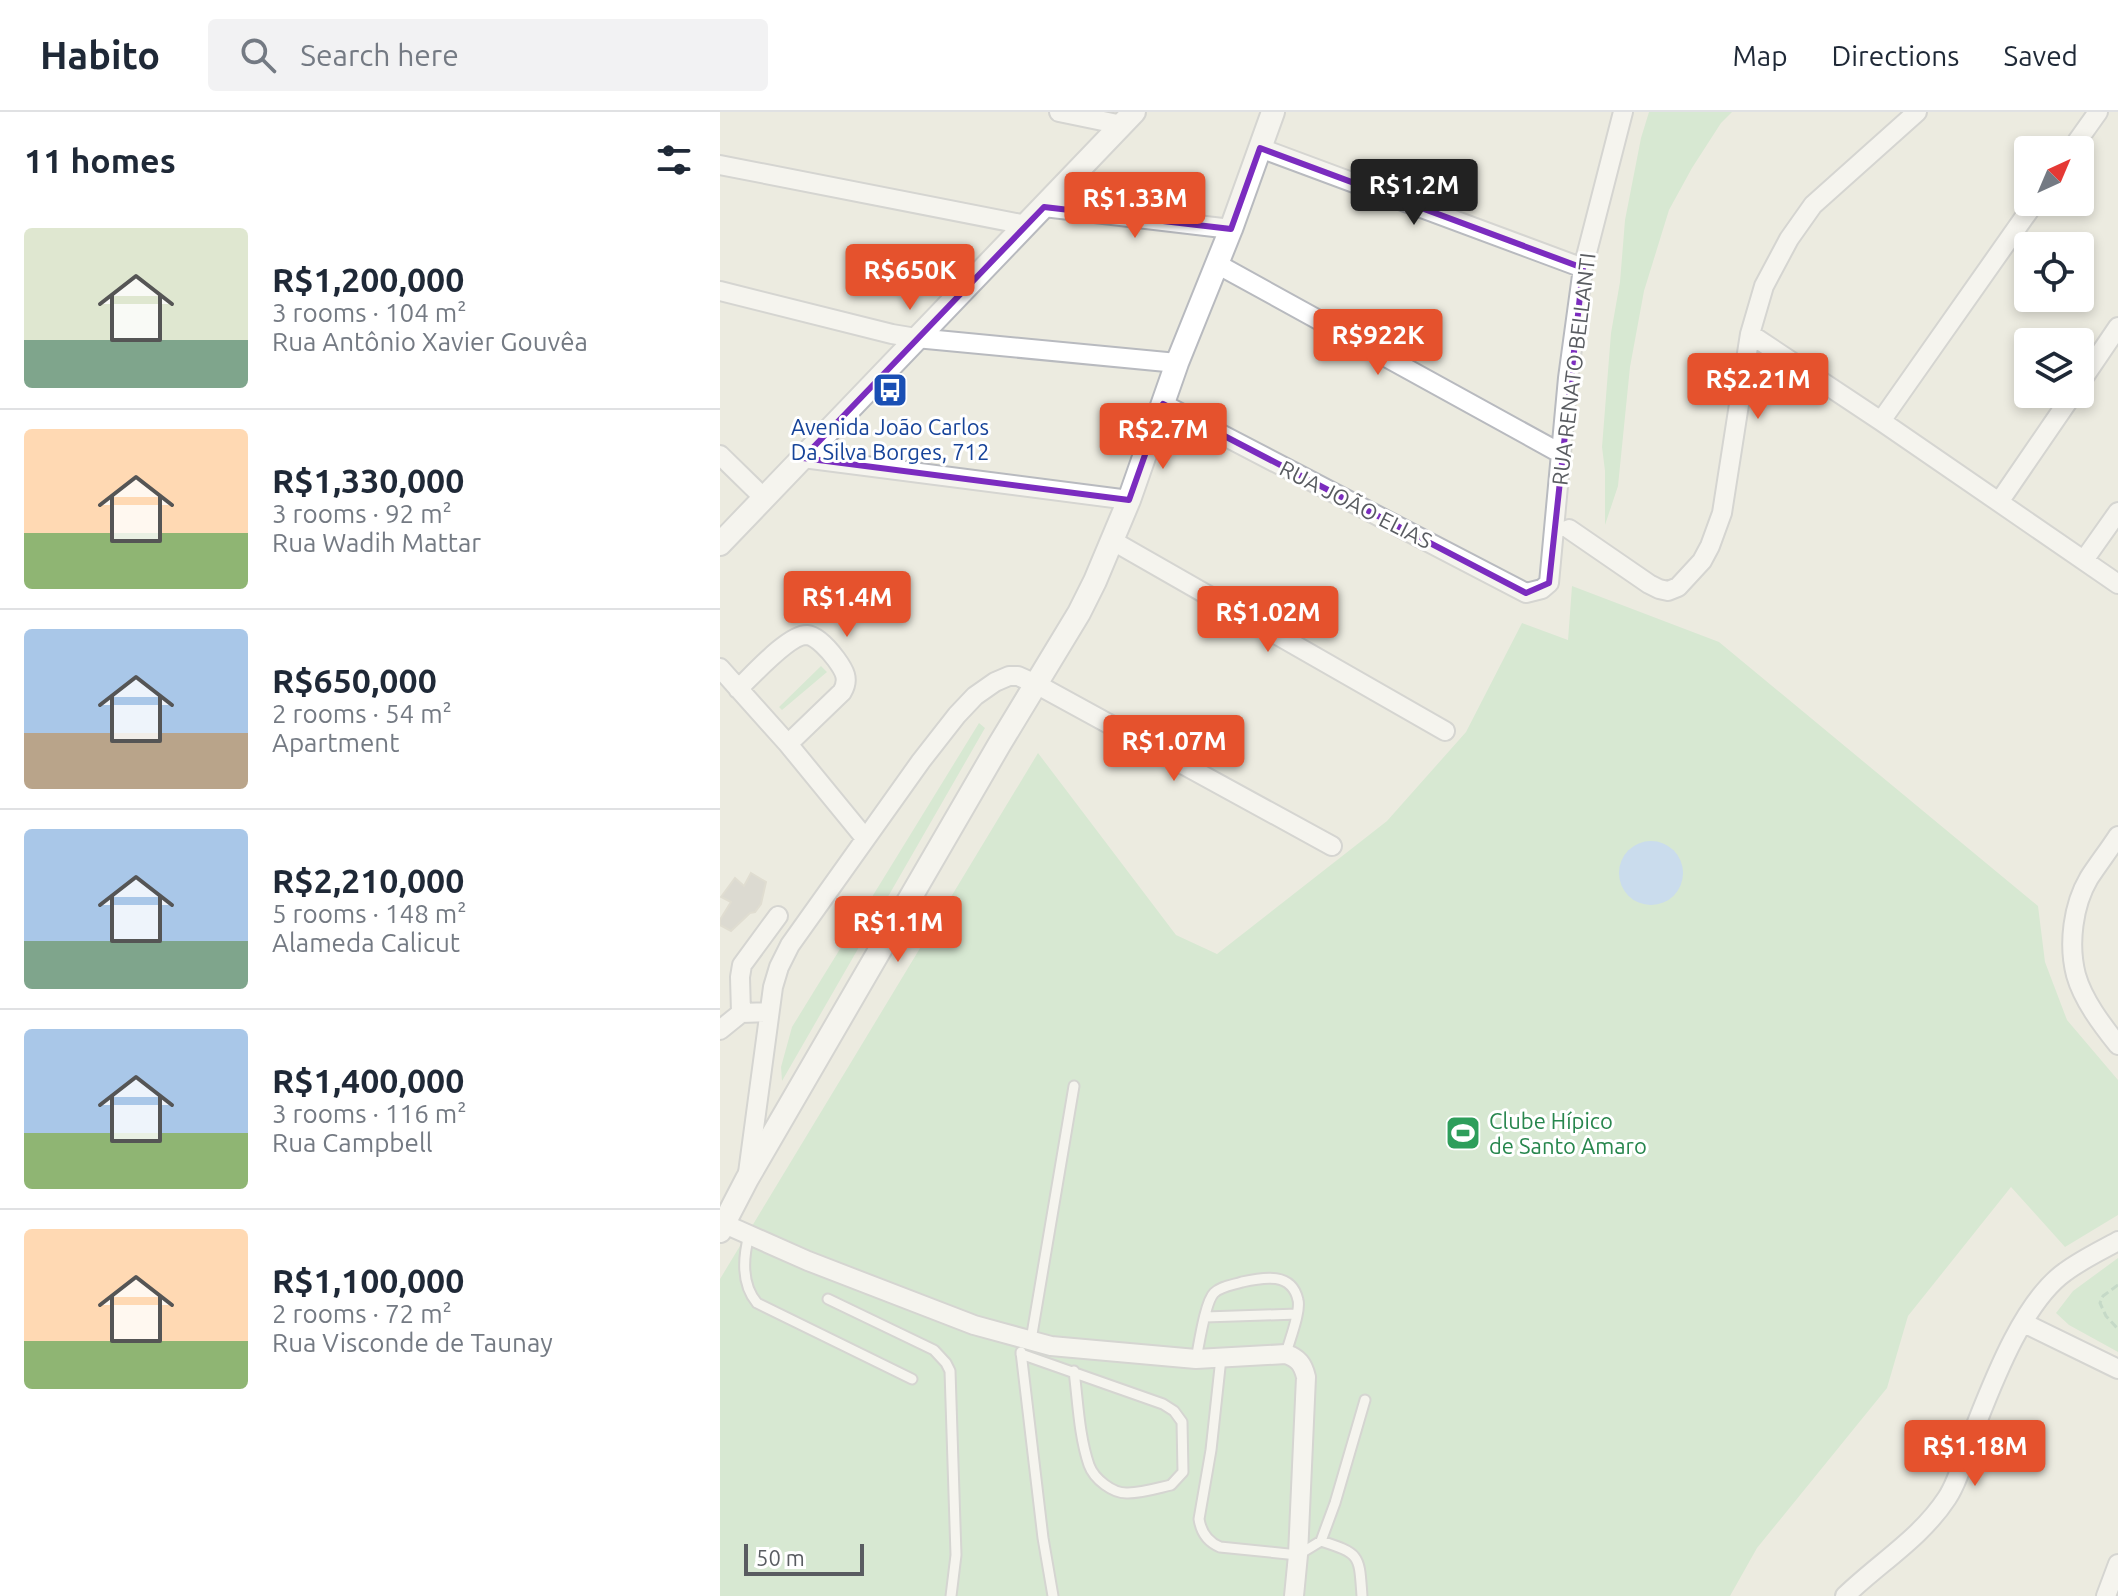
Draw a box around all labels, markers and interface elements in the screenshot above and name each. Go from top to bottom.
search box [208,19,768,91]
icon: search [236,33,280,77]
text: Habito [40,34,160,76]
text: Search here [300,38,459,72]
text: Map [1732,40,1788,71]
text: Directions [1832,40,1959,71]
text: Saved [2003,40,2078,71]
north arrow [2014,136,2094,216]
map controls [2014,136,2094,408]
icon: filters [652,138,696,182]
text: 11 homes [24,141,176,179]
pin: R$1.2M [1349,159,1479,227]
text: R$1.2M [1369,170,1459,199]
pin: R$1.33M [1061,172,1209,240]
text: R$1.33M [1082,183,1188,212]
button: locate [2014,232,2094,312]
pin: R$650K [845,244,975,312]
street label: RUA RENATO BELLANTI [1546,251,1600,487]
text: R$650K [863,255,957,284]
icon: home [88,260,184,356]
text: R$1,200,000 [272,260,464,298]
text: 3 rooms · 104 m² [272,298,467,327]
pin: R$922K [1313,309,1443,377]
text: R$922K [1331,320,1425,349]
text: Rua Antônio Xavier Gouvêa [272,327,588,356]
button: layers [2014,328,2094,408]
pin: R$2.21M [1684,353,1832,421]
text: R$2.21M [1705,364,1811,393]
bus stop icon: Avenida João Carlos Da Silva Borges, 712 [871,371,909,409]
pin: R$2.7M [1098,403,1228,471]
place label: Avenida João Carlos Da Silva Borges, 712 [791,414,989,464]
text: R$2.7M [1118,414,1208,443]
street label: RUA JOÃO ELIAS [1276,455,1436,553]
icon: home [88,461,184,557]
text: R$1,330,000 [272,461,464,499]
text: 3 rooms · 92 m² [272,499,452,528]
text: Rua Wadih Mattar [272,528,481,557]
pin: R$1.4M [782,571,912,639]
text: R$1.4M [802,582,892,611]
pin: R$1.02M [1194,586,1342,654]
text: R$1.02M [1215,597,1321,626]
icon: home [88,661,184,757]
text: R$650,000 [272,661,437,699]
text: 2 rooms · 54 m² [272,699,452,728]
pin: R$1.07M [1100,715,1248,783]
text: R$1.07M [1121,726,1227,755]
text: Apartment [272,728,399,757]
icon: home [88,861,184,957]
text: R$2,210,000 [272,861,464,899]
pin: R$1.1M [833,896,963,964]
text: 5 rooms · 148 m² [272,899,467,928]
text: R$1.1M [853,907,943,936]
text: Alameda Calicut [272,928,460,957]
icon: home [88,1061,184,1157]
text: R$1,400,000 [272,1061,464,1099]
text: 3 rooms · 116 m² [272,1099,467,1128]
place label: Clube Hípico de Santo Amaro [1489,1108,1647,1158]
sports icon: Clube Hípico de Santo Amaro [1444,1114,1482,1152]
text: Rua Campbell [272,1128,433,1157]
icon: home [88,1261,184,1357]
text: R$1,100,000 [272,1261,464,1299]
text: 2 rooms · 72 m² [272,1299,452,1328]
text: Rua Visconde de Taunay [272,1328,553,1357]
pin: R$1.18M [1901,1420,2049,1488]
text: R$1.18M [1922,1431,2028,1460]
scale bar [744,1540,864,1576]
text: 50 m [756,1545,805,1570]

